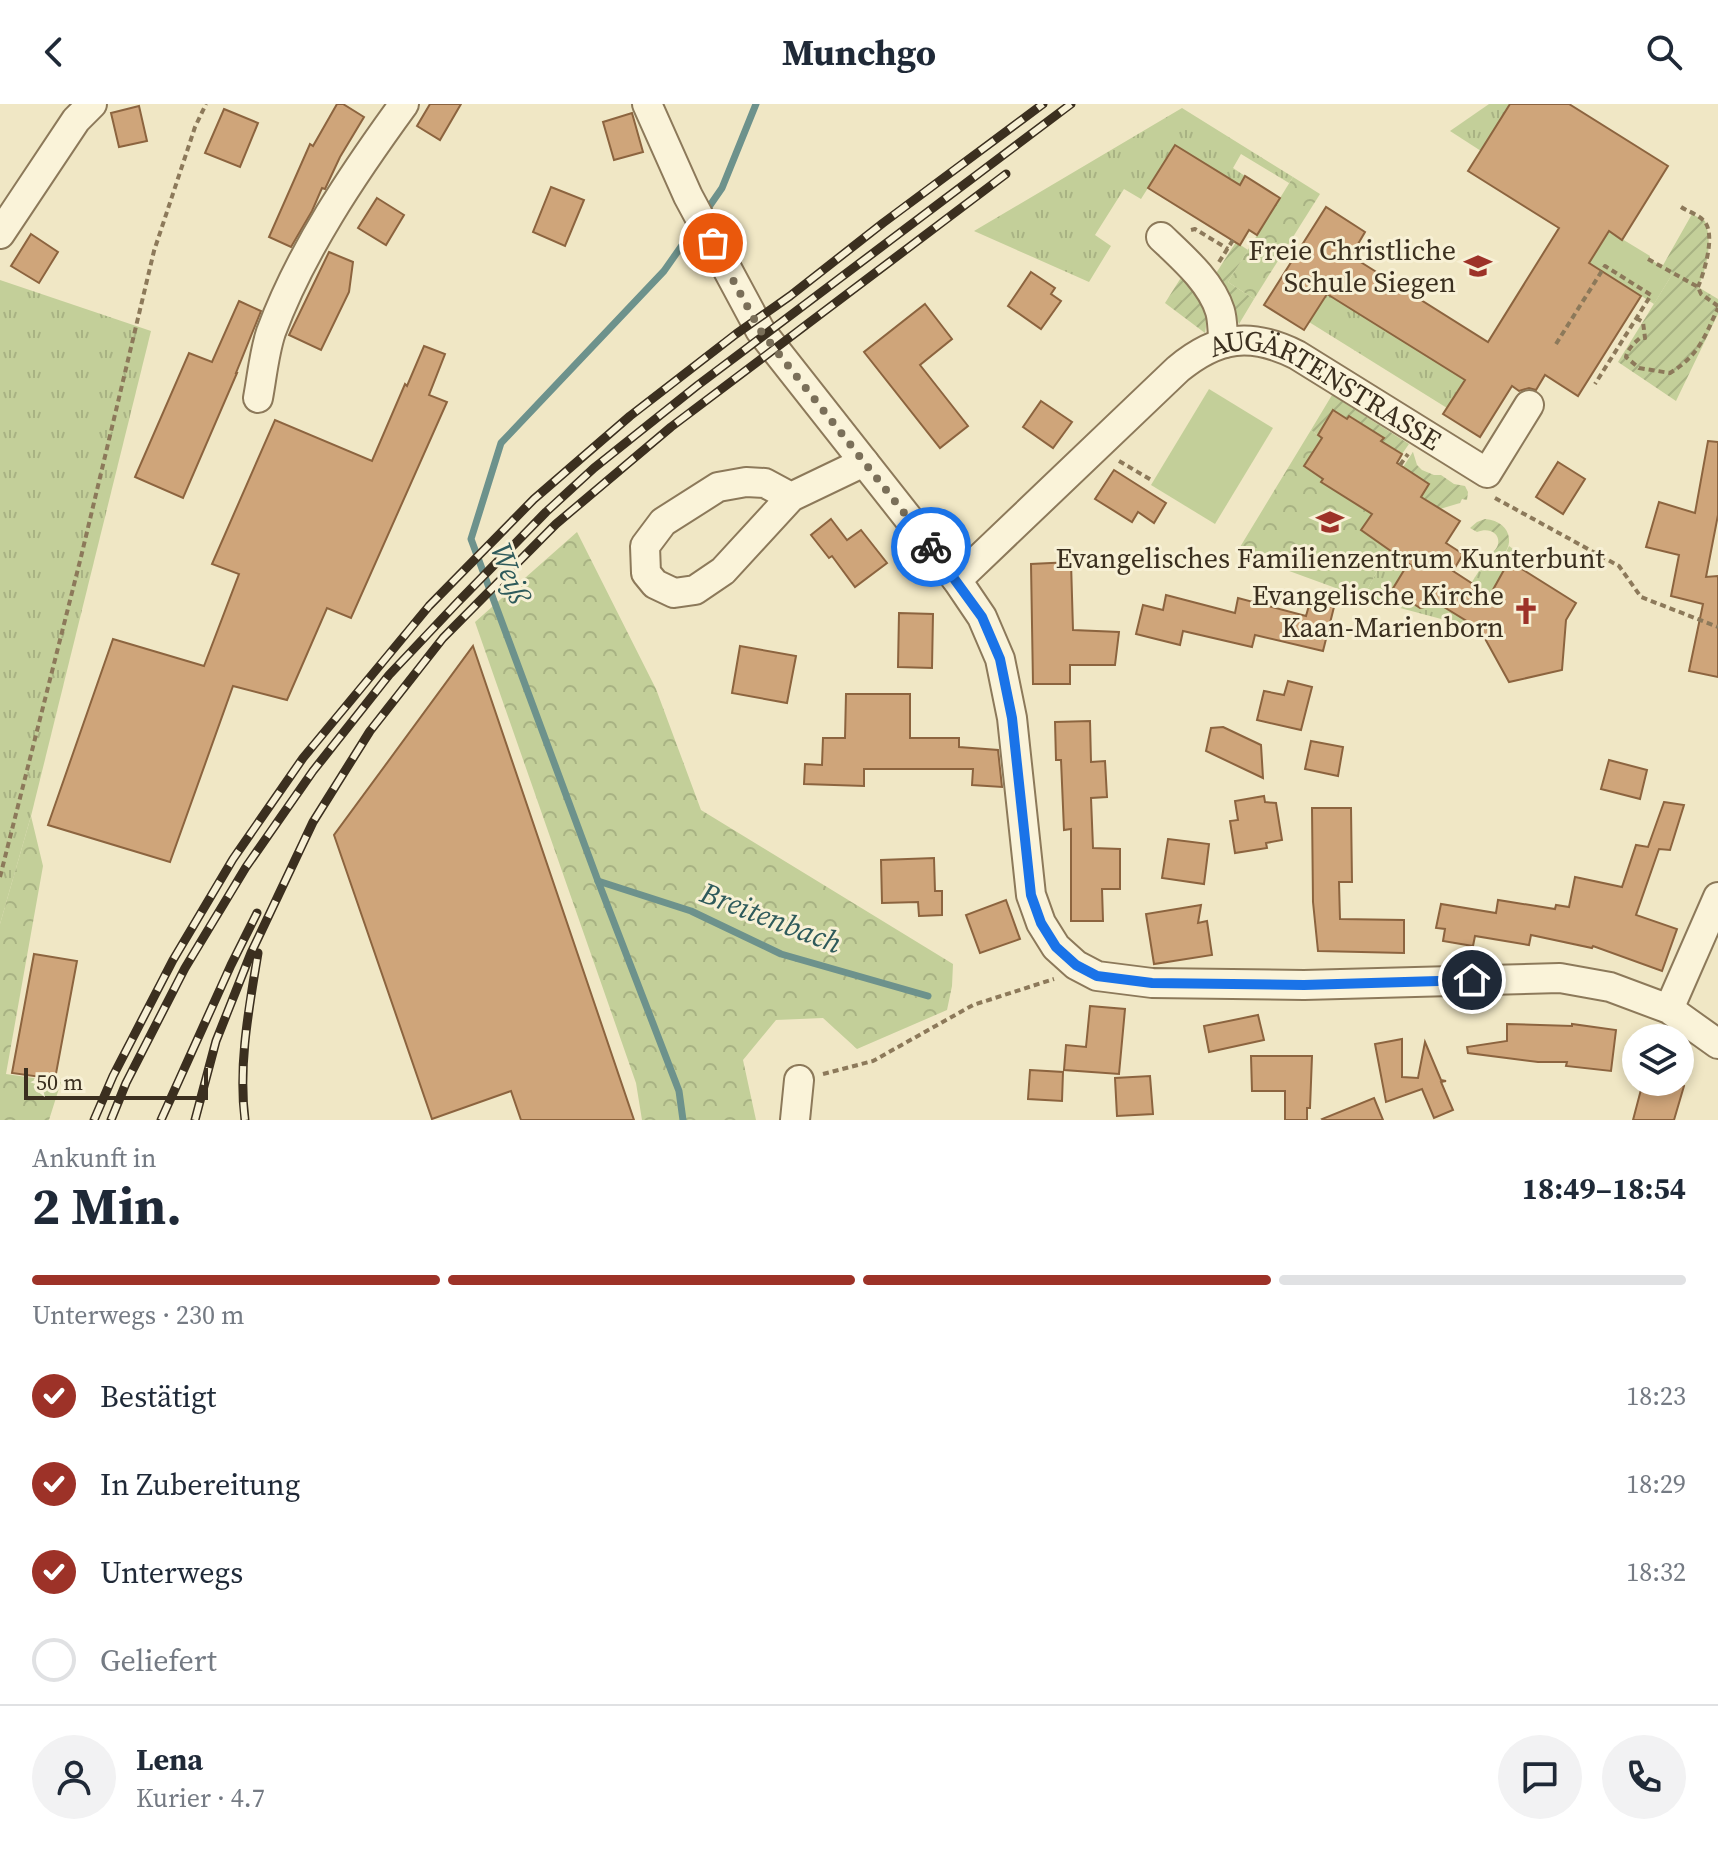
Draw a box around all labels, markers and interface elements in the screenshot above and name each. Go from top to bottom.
text: Munchgo [782,28,936,77]
icon: back [32,30,76,74]
icon: search [1642,30,1686,74]
pin [679,209,747,277]
icon: bag [691,221,735,265]
place label: Freie Christliche Schule Siegen [1248,231,1456,301]
school or university icon: Freie Christliche Schule Siegen [1463,251,1493,281]
street label: AUGÄRTENSTRASSE [1203,321,1449,459]
courier [891,507,971,587]
school or university icon: Evangelisches Familienzentrum Kunterbunt [1315,507,1345,537]
icon: bike [909,525,953,569]
water label: Weiß [481,537,540,609]
place label: Evangelisches Familienzentrum Kunterbunt [1055,539,1605,577]
place label: Evangelische Kirche Kaan-Marienborn [1252,576,1504,646]
church icon: Evangelische Kirche Kaan-Marienborn [1511,596,1541,626]
water label: Breitenbach [694,872,848,963]
pin [1438,946,1506,1014]
icon: home [1450,958,1494,1002]
map controls [1622,1024,1694,1096]
button: layers [1622,1024,1694,1096]
scale bar [24,1064,208,1100]
text: 50 m [36,1067,83,1097]
text: Ankunft in [32,1140,156,1176]
text: 18:49–18:54 [1522,1168,1686,1209]
text: 2 Min. [32,1170,182,1241]
text: Unterwegs · 230 m [32,1297,244,1333]
icon: check [32,1374,76,1418]
text: Bestätigt [100,1376,216,1417]
text: 18:23 [1626,1378,1686,1414]
icon: check [32,1462,76,1506]
text: In Zubereitung [100,1464,300,1505]
text: 18:29 [1626,1466,1686,1502]
icon: check [32,1550,76,1594]
text: Unterwegs [100,1552,243,1593]
text: 18:32 [1626,1554,1686,1590]
text: Geliefert [100,1640,217,1681]
button: person [32,1735,116,1819]
button: chat [1498,1735,1582,1819]
button: phone [1602,1735,1686,1819]
text: Lena [136,1739,203,1780]
text: Kurier · 4.7 [136,1780,265,1816]

